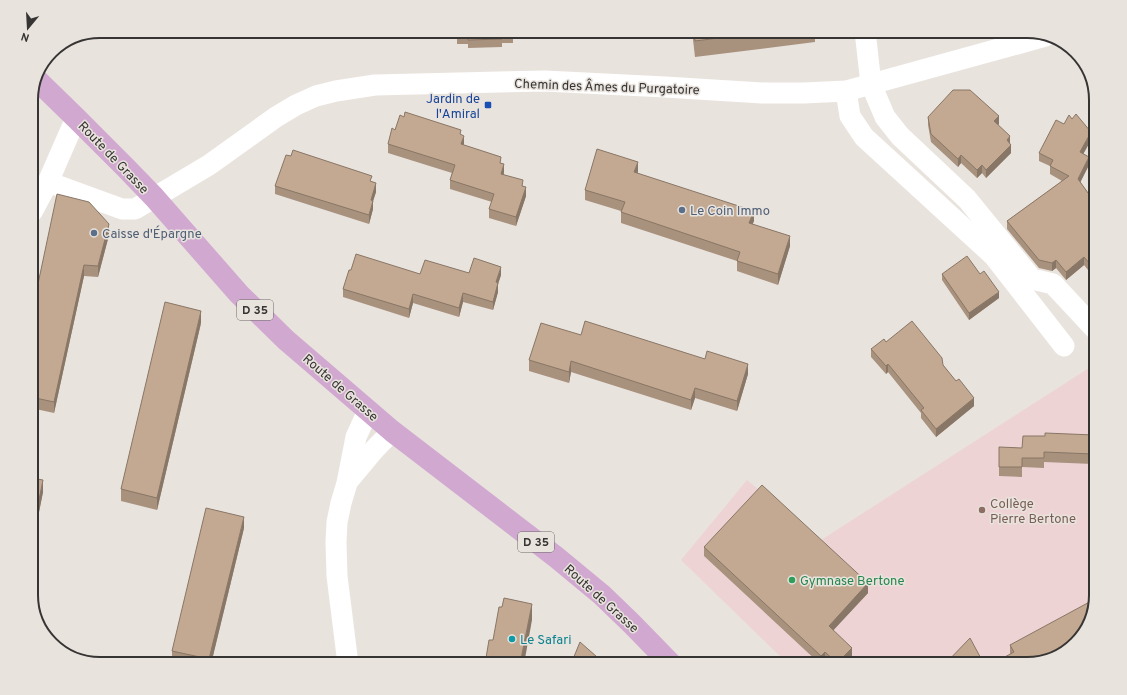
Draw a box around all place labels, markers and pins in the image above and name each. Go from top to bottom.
place label: Jardin de l'Amiral [426,92,480,123]
marker: Jardin de l'Amiral [483,100,493,110]
place label: Le Coin Immo [690,204,770,220]
marker: Le Coin Immo [677,205,687,215]
place label: Caisse d'Épargne [102,225,202,243]
marker: Caisse d'Épargne [89,228,99,238]
place label: Collège Pierre Bertone [990,497,1076,528]
marker: Collège Pierre Bertone [977,505,987,515]
place label: Gymnase Bertone [800,574,905,590]
marker: Gymnase Bertone [787,575,797,585]
place label: Le Safari [520,633,572,649]
marker: Le Safari [507,634,517,644]

